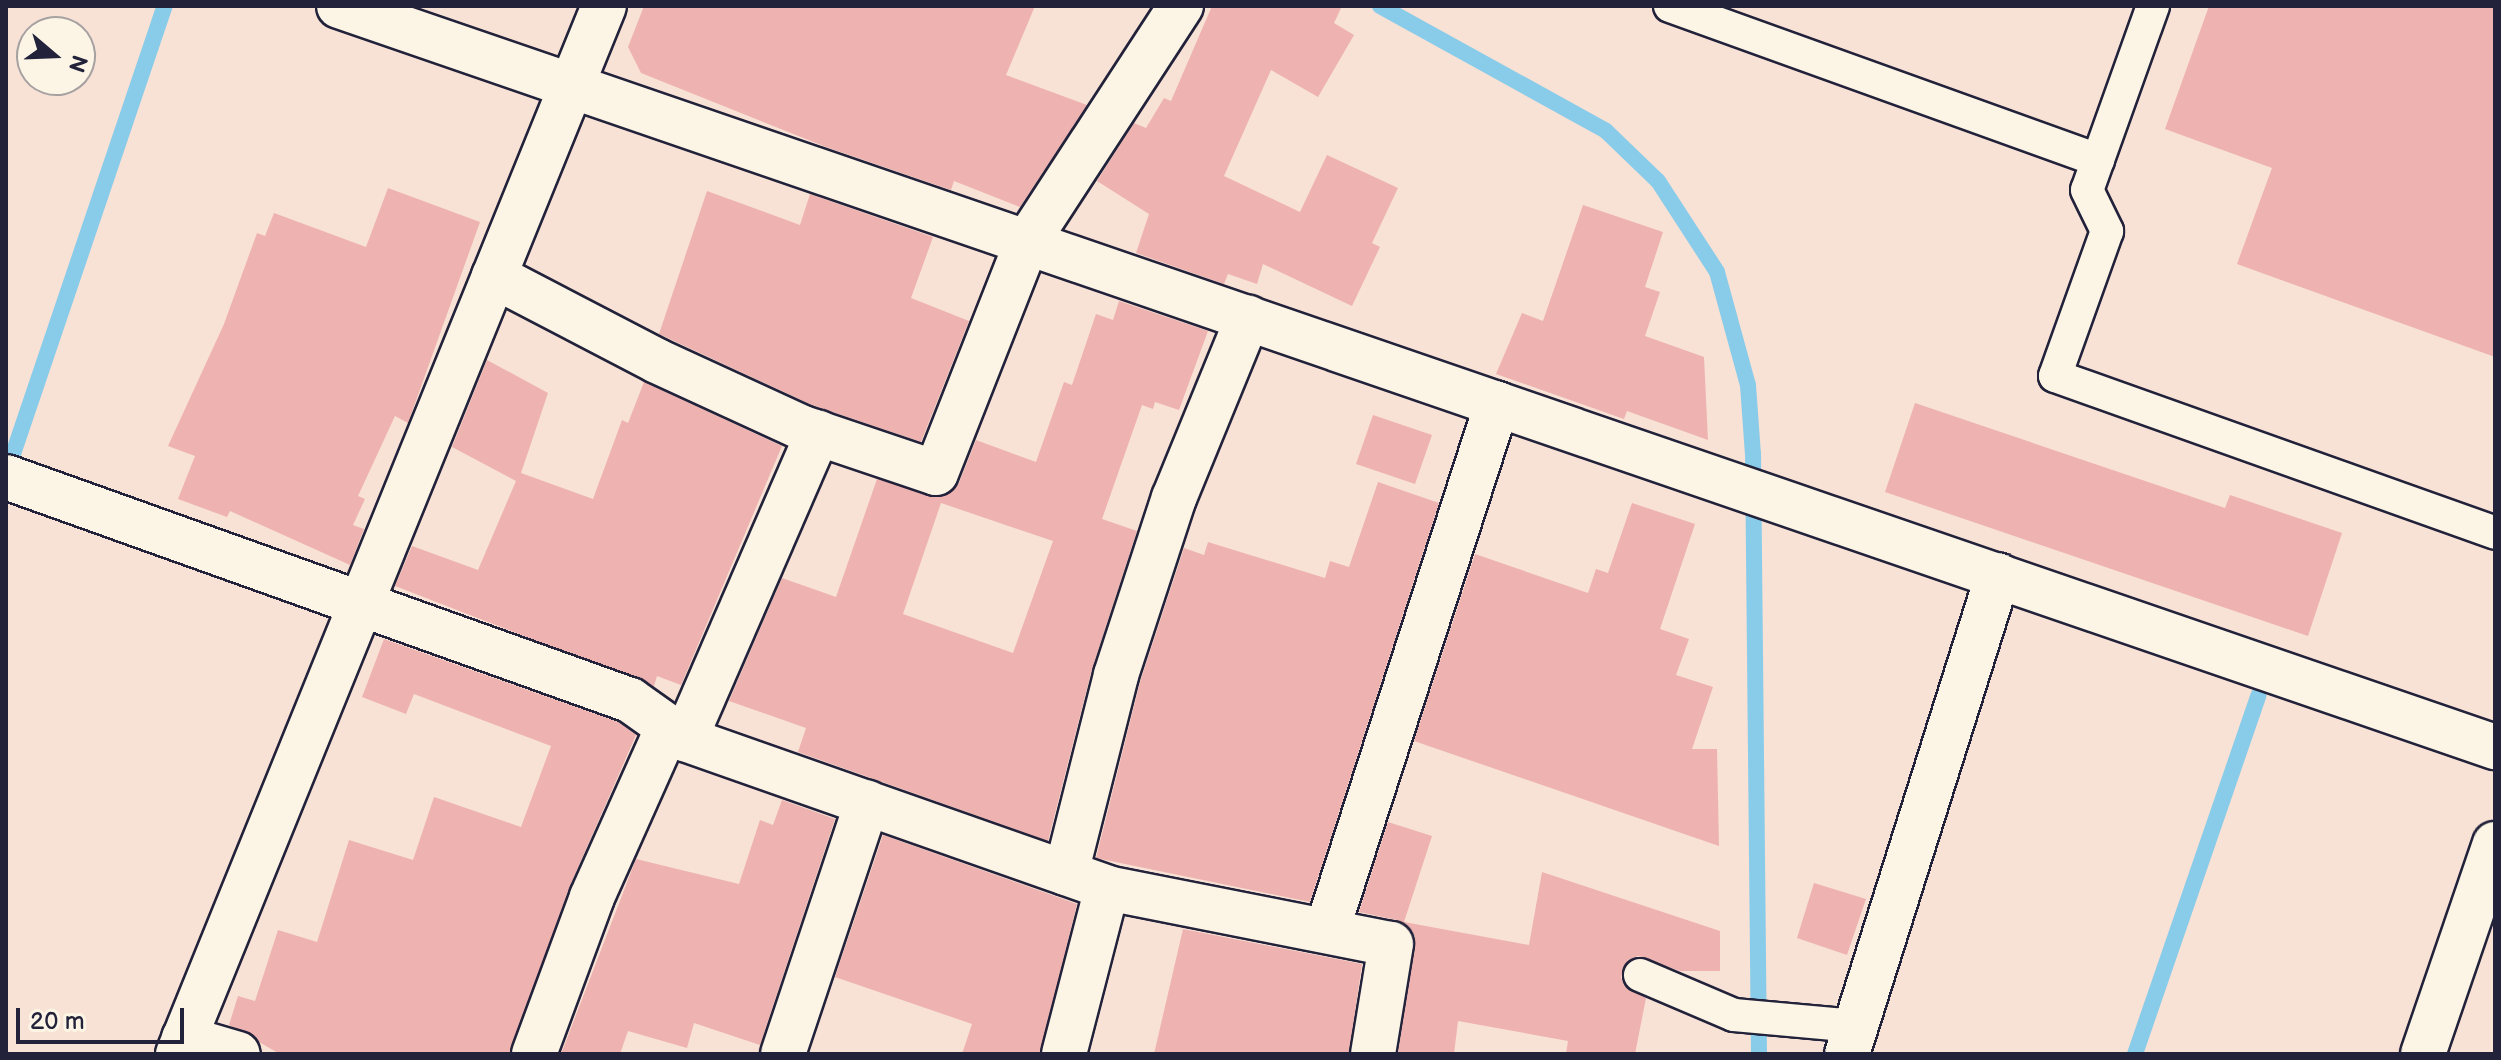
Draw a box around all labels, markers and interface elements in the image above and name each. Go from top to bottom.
north arrow [16,16,96,96]
text: N [62,51,93,76]
scale bar [20,992,188,1042]
text: 20 m [30,1007,85,1036]

